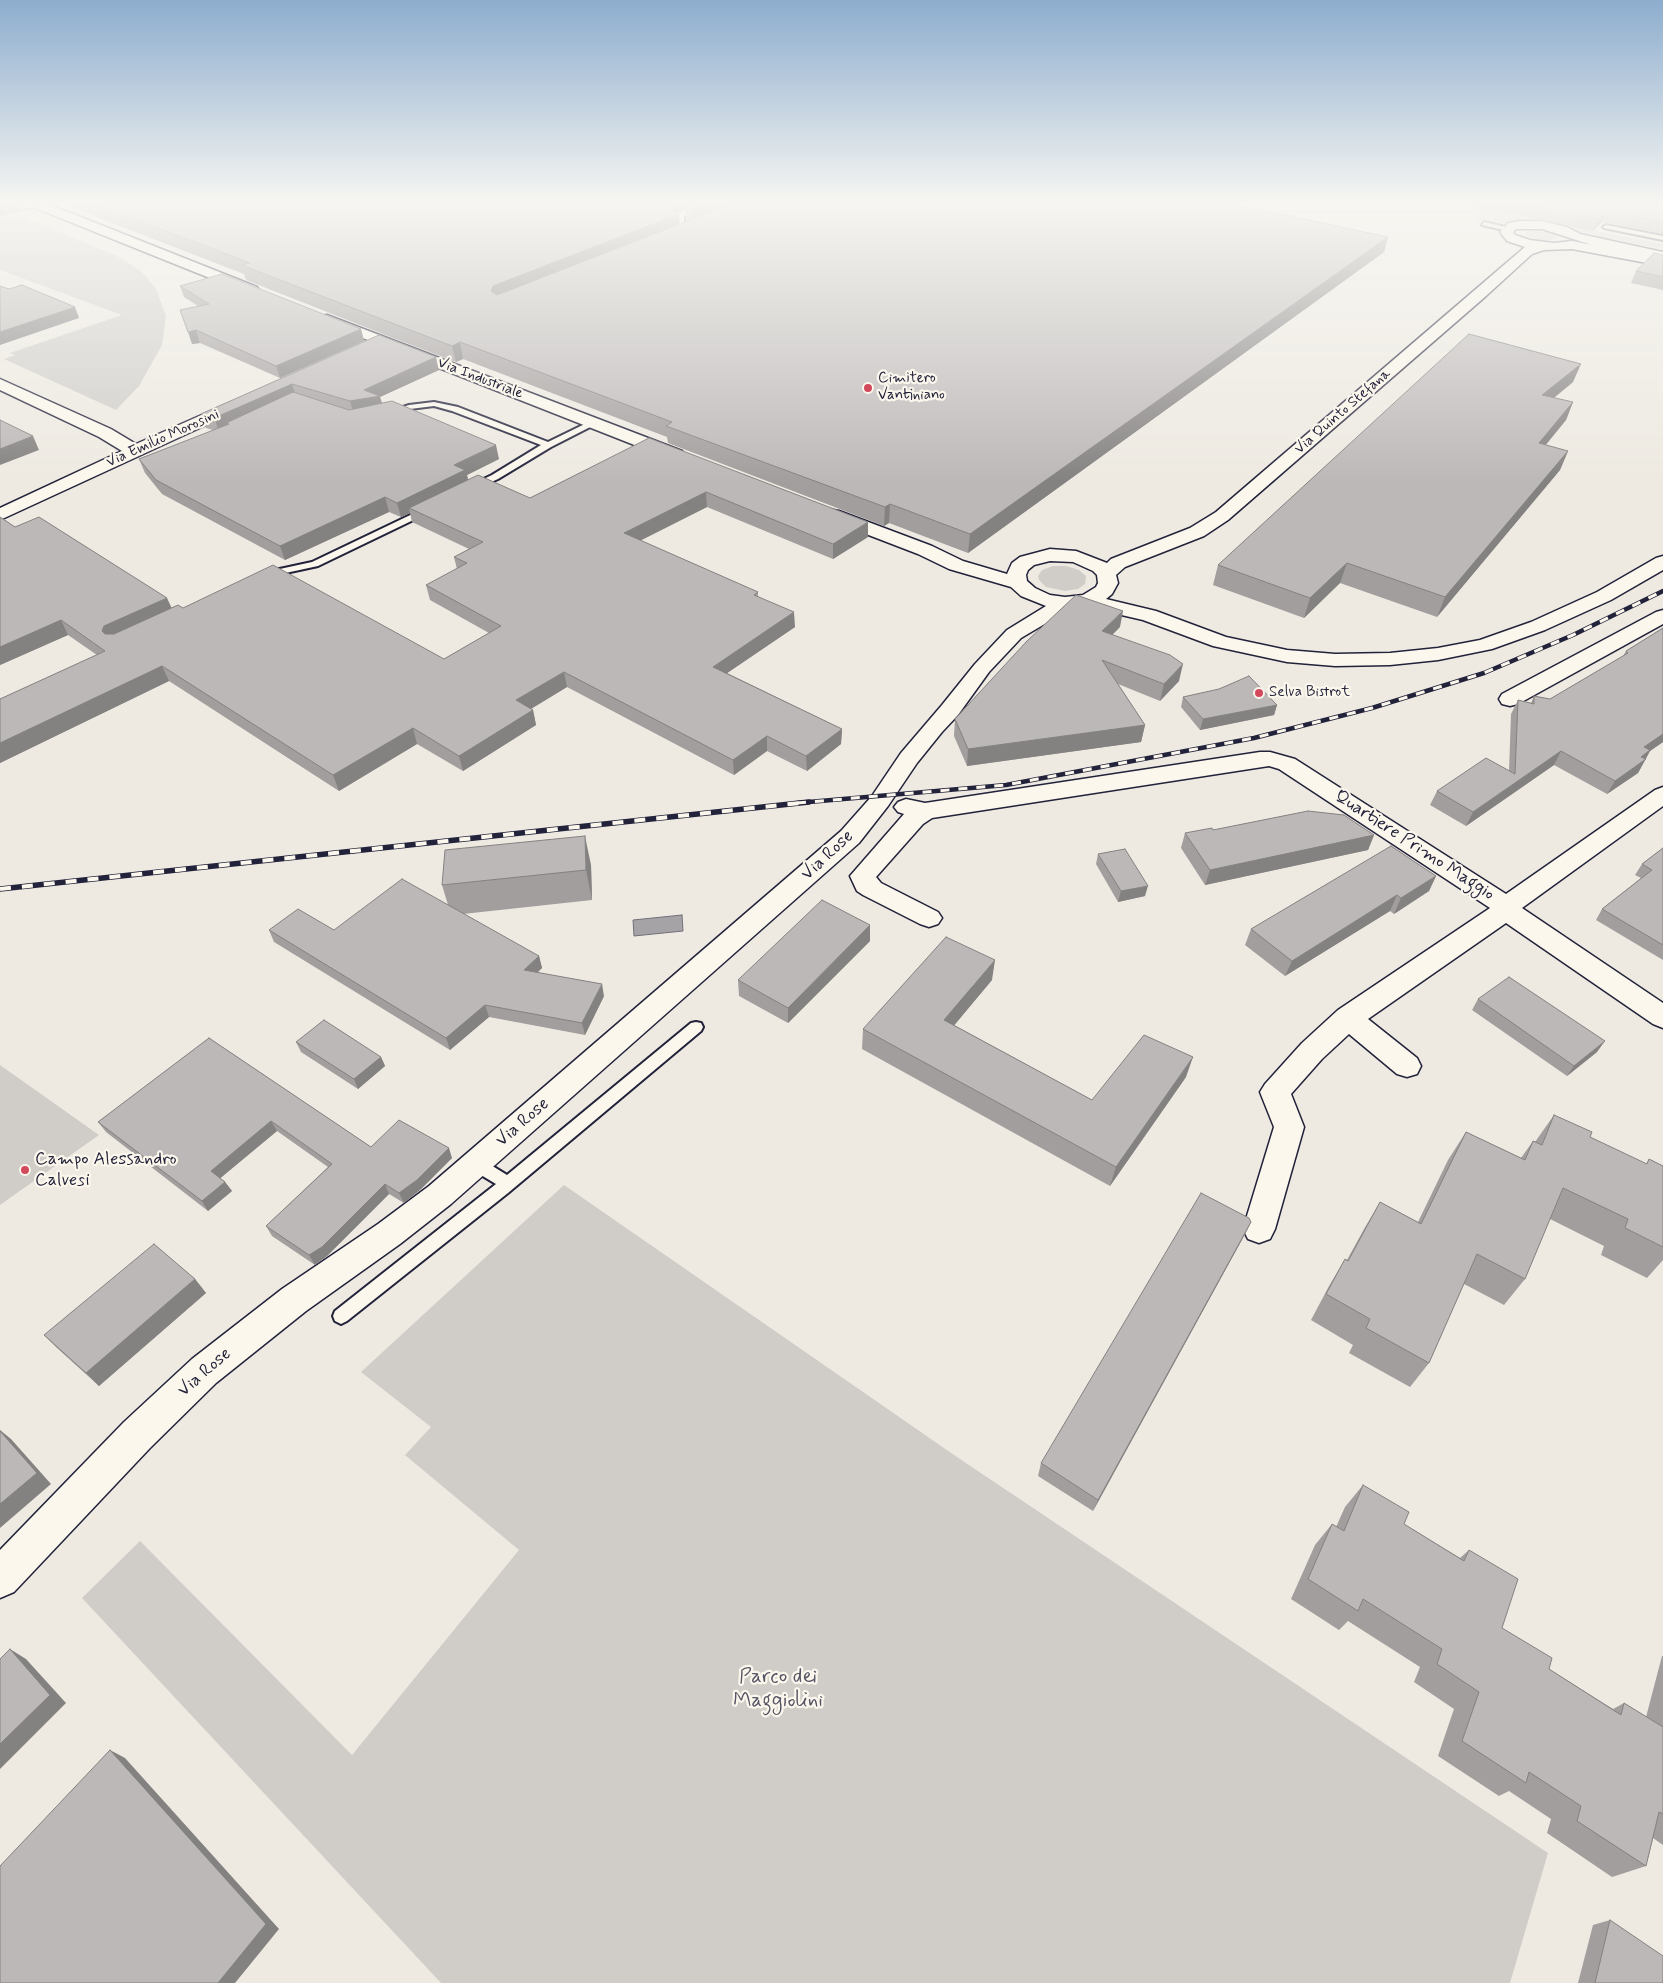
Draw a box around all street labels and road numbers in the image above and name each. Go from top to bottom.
street label: Via Industriale [435,354,525,404]
street label: Via Quinto Stefana [1291,365,1395,459]
street label: Via Emilio Morosini [104,406,222,472]
street label: Quartiere Primo Maggio [1330,786,1498,906]
street label: Via Rose [797,826,859,886]
street label: Via Rose [492,1094,554,1152]
street label: Via Rose [174,1344,236,1402]

